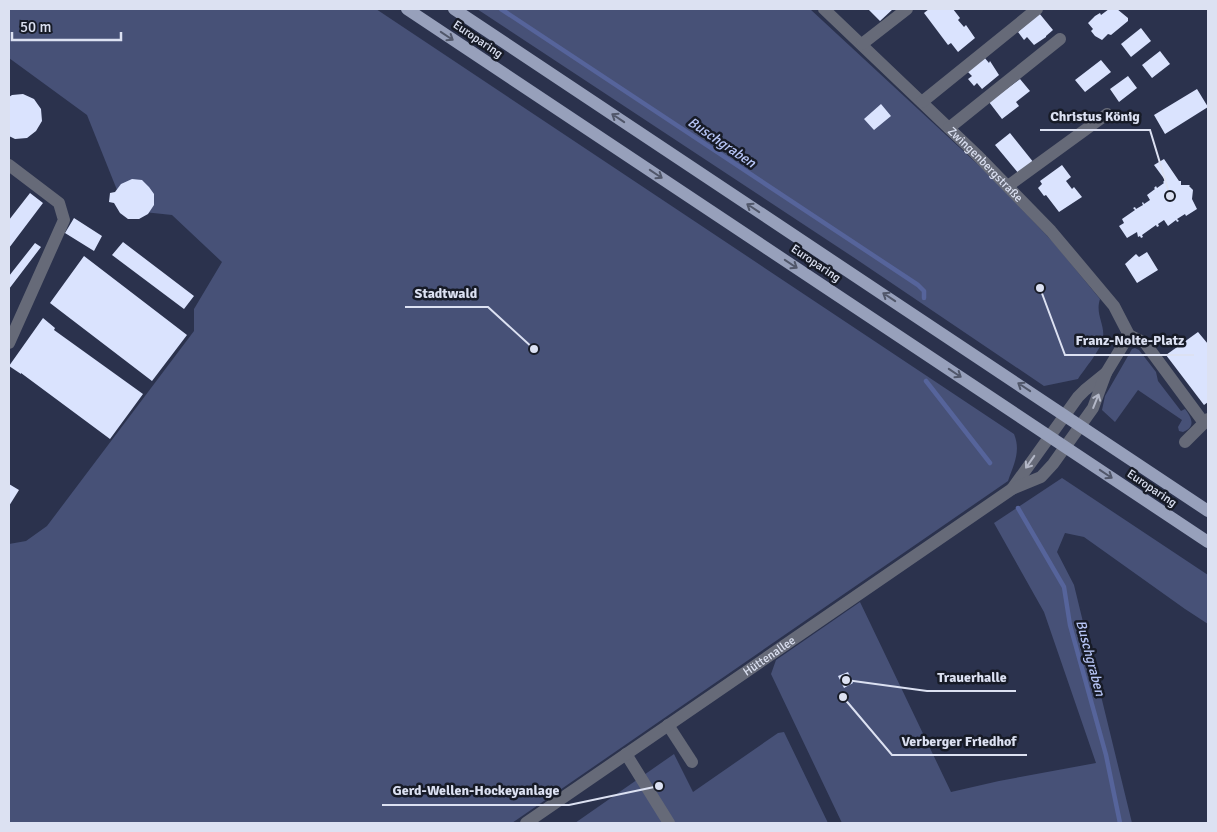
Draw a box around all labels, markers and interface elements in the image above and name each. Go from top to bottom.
scale bar [12,10,121,42]
street label: Europaring [450,17,505,62]
text: 50 m [20,18,51,36]
one-way arrow [440,31,454,41]
callout: Christus König [1040,101,1150,130]
text: Christus König [1050,108,1140,125]
one-way arrow [611,112,625,123]
water label: Buschgraben [685,114,759,171]
street label: Zwingenbergstraße [944,124,1026,206]
one-way arrow [649,169,663,179]
one-way arrow [747,202,761,212]
street label: Europaring [788,241,843,286]
one-way arrow [784,259,798,269]
callout: Stadtwald [405,278,488,307]
text: Stadtwald [415,285,478,302]
one-way arrow [882,292,896,302]
callout: Franz-Nolte-Platz [1065,326,1194,355]
text: Franz-Nolte-Platz [1076,332,1184,349]
one-way arrow [948,368,962,378]
one-way arrow [1017,382,1031,393]
one-way arrow [1092,394,1101,409]
one-way arrow [1025,455,1035,469]
street label: Europaring [1124,466,1179,511]
one-way arrow [1099,469,1113,479]
water label: Buschgraben [1072,618,1109,698]
street label: Hüttenallee [740,633,799,680]
callout: Trauerhalle [927,662,1016,691]
text: Trauerhalle [937,669,1007,686]
callout: Verberger Friedhof [892,726,1027,755]
text: Verberger Friedhof [902,733,1017,750]
callout: Gerd-Wellen-Hockeyanlage [382,776,569,805]
text: Gerd-Wellen-Hockeyanlage [393,782,559,799]

